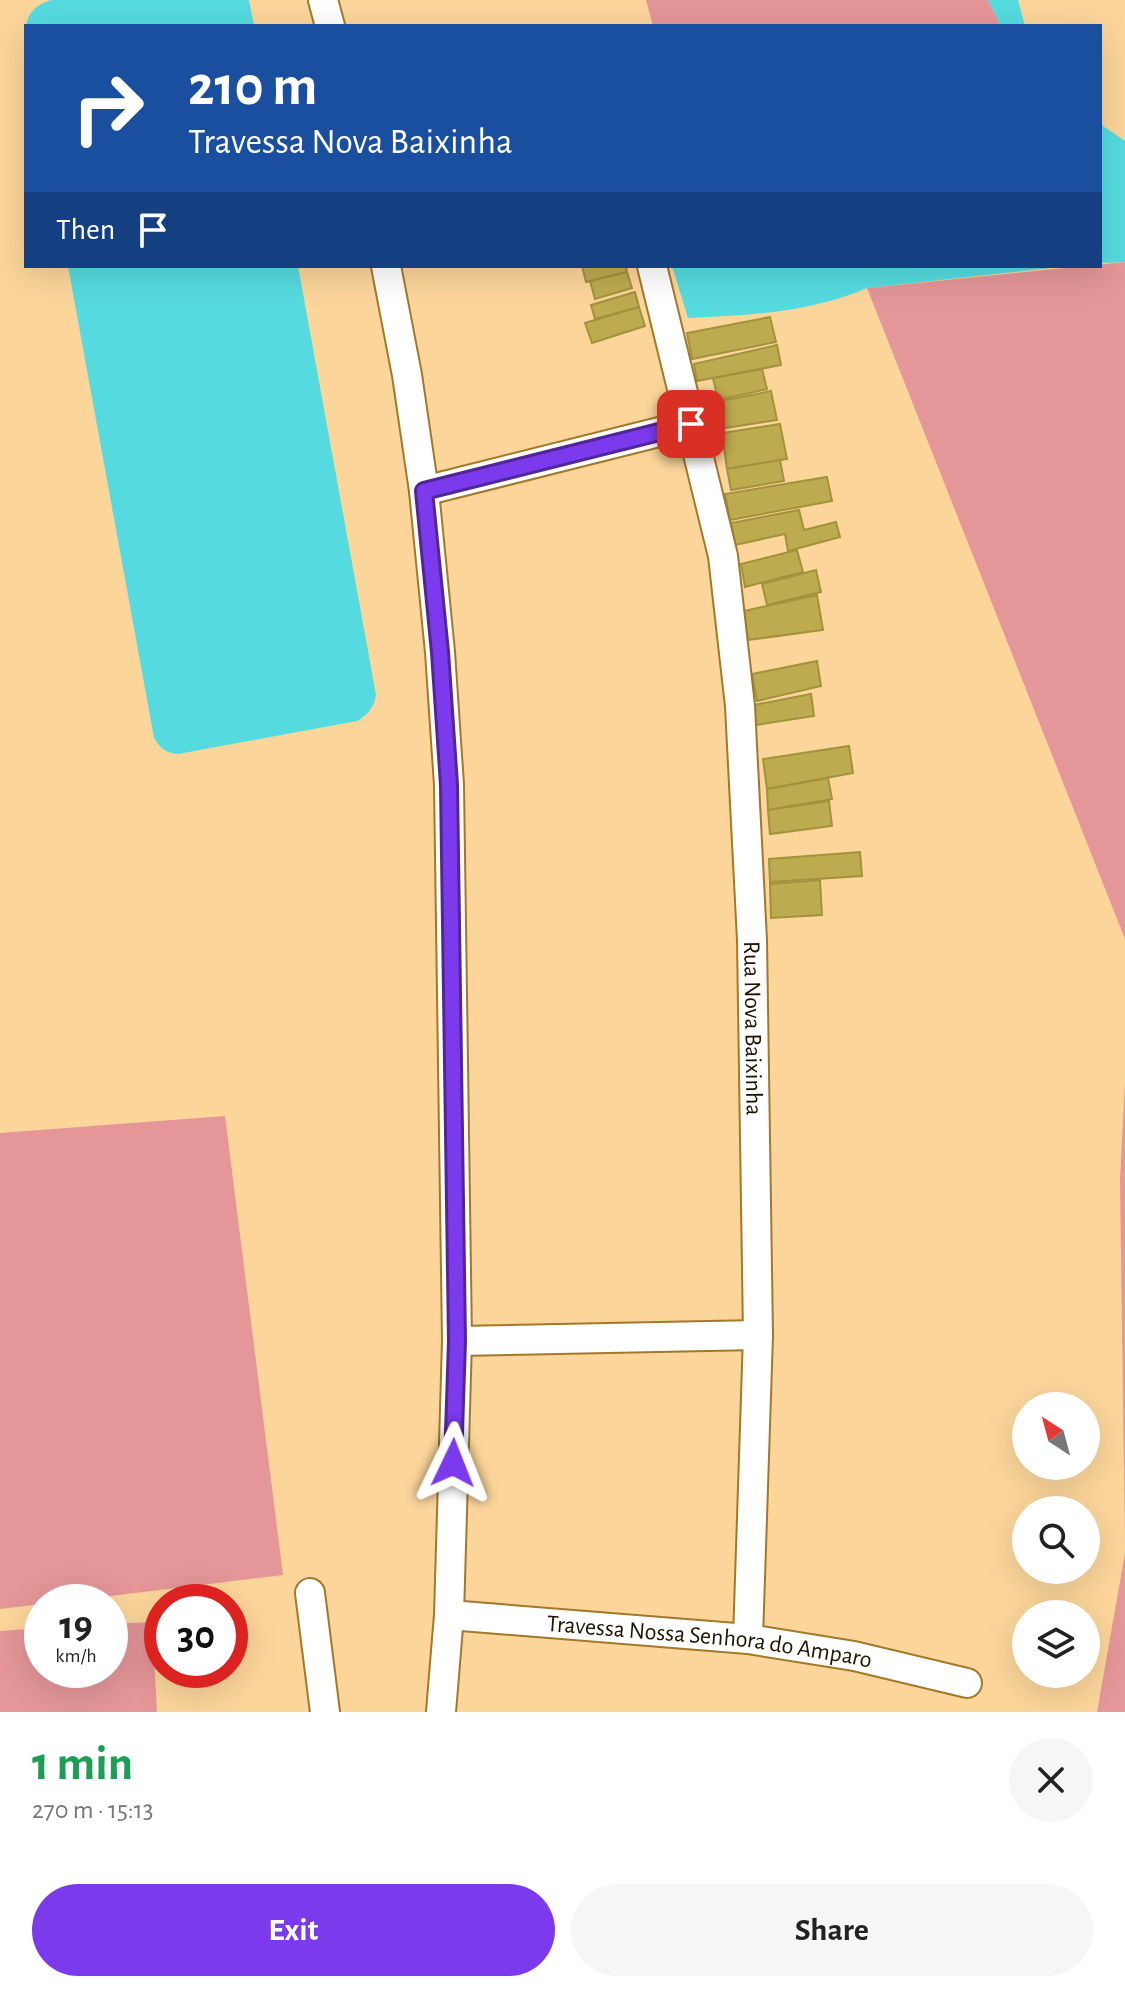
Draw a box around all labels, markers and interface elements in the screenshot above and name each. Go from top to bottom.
icon: right [56,56,160,160]
text: 210 m [188,59,317,115]
text: Travessa Nova Baixinha [188,124,513,160]
icon: arrive [131,208,175,252]
text: Then [56,215,115,245]
pin [657,390,725,458]
icon: arrive [669,402,713,446]
street label: Rua Nova Baixinha [739,941,766,1116]
north arrow [1012,1392,1100,1480]
map controls [1012,1392,1100,1688]
position arrow [411,1421,495,1505]
button: search [1012,1496,1100,1584]
speed limit sign: 30 [144,1584,248,1688]
button: layers [1012,1600,1100,1688]
text: 19 [59,1606,93,1646]
street label: Travessa Nossa Senhora do Amparo [546,1612,874,1673]
text: km/h [55,1646,97,1666]
button: close [1009,1738,1093,1822]
text: 1 min [32,1741,133,1789]
text: 270 m · 15:13 [32,1797,153,1823]
button: Exit [32,1884,555,1976]
button: Share [571,1884,1093,1976]

